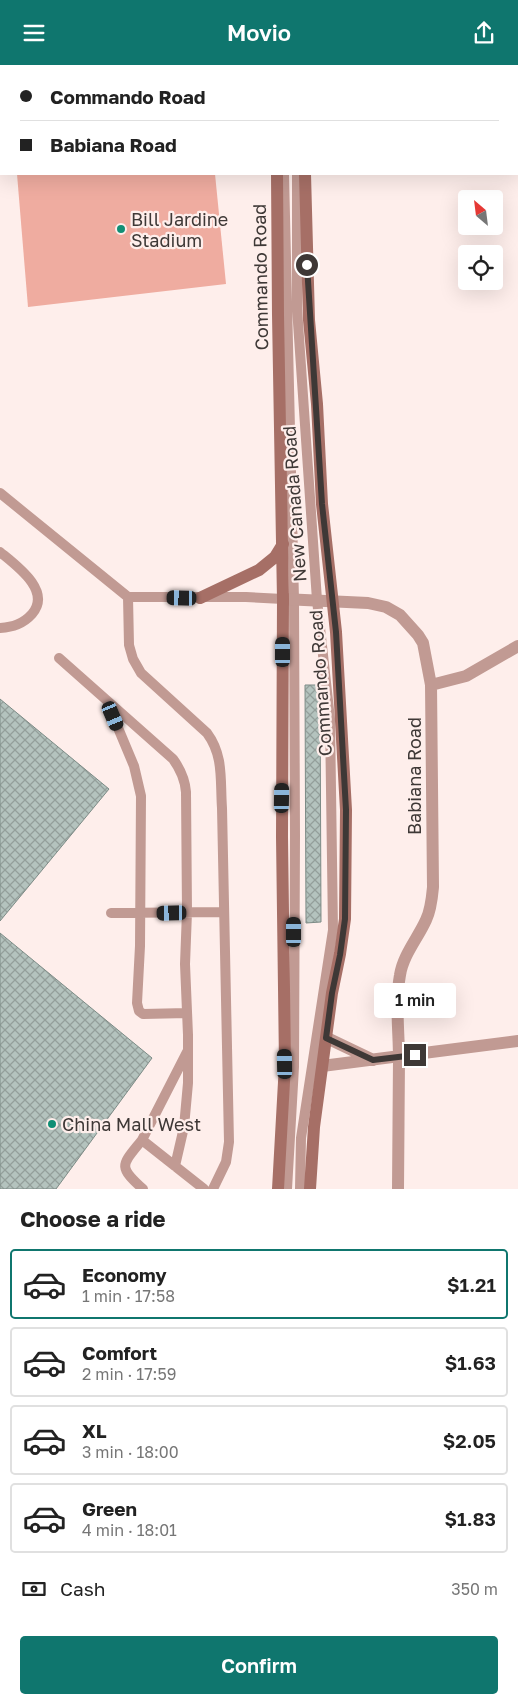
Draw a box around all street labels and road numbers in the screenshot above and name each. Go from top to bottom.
street label: Commando Road [248,204,272,350]
street label: New Canada Road [278,425,310,583]
street label: Commando Road [304,609,336,757]
street label: Babiana Road [403,717,425,835]

